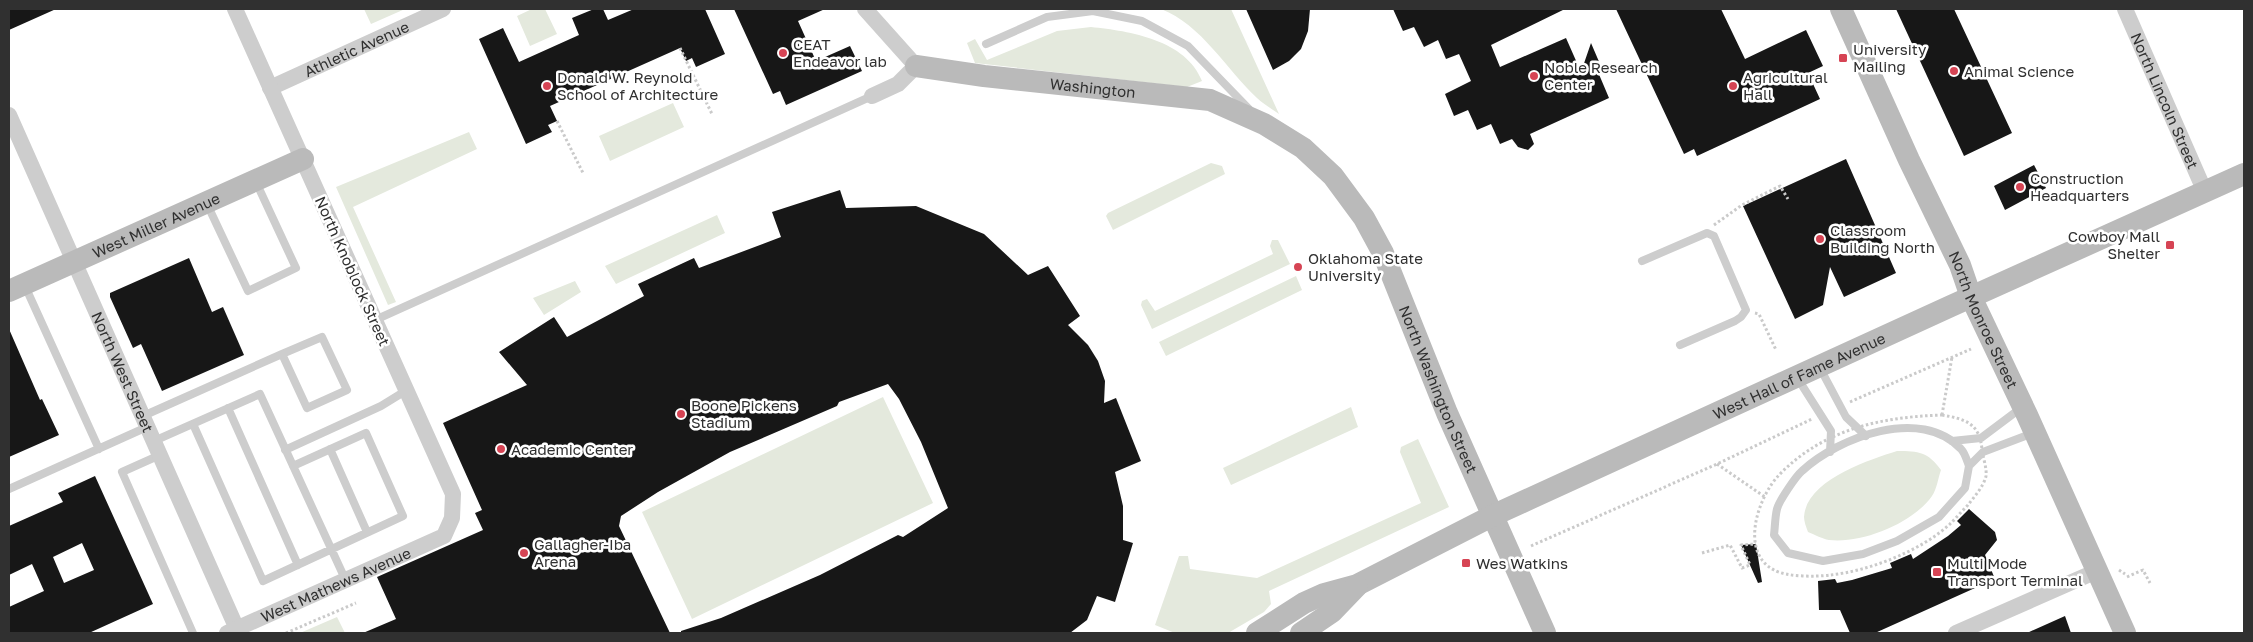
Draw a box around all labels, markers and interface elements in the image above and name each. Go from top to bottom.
street label: Athletic Avenue [301,17,412,80]
street label: North Lincoln Street [2127,30,2203,172]
place label: CEAT Endeavor lab [793,35,887,70]
place label: University Mailing [1853,40,1927,75]
marker: CEAT Endeavor lab [777,47,789,59]
marker: University Mailing [1837,52,1849,64]
place label: Noble Research Center [1544,58,1658,93]
place label: Animal Science [1964,62,2074,80]
marker: Animal Science [1948,65,1960,77]
place label: Donald W. Reynold School of Architecture [557,68,718,103]
place label: Agricultural Hall [1743,68,1828,103]
marker: Noble Research Center [1528,70,1540,82]
street label: Washington [1049,74,1136,101]
marker: Donald W. Reynold School of Architecture [541,80,553,92]
marker: Agricultural Hall [1727,80,1739,92]
place label: Construction Headquarters [2030,169,2129,204]
marker: Construction Headquarters [2014,181,2026,193]
street label: West Miller Avenue [89,188,223,262]
street label: North Knoblock Street [312,193,394,349]
place label: Classroom Building North [1830,221,1935,256]
place label: Cowboy Mall Shelter [2068,227,2160,262]
marker: Classroom Building North [1814,233,1826,245]
marker: Cowboy Mall Shelter [2164,239,2176,251]
street label: North Monroe Street [1946,248,2022,391]
place label: Oklahoma State University [1308,249,1423,284]
marker: Oklahoma State University [1292,261,1304,273]
street label: North Washington Street [1396,303,1482,476]
street label: North West Street [88,309,158,435]
street label: West Hall of Fame Avenue [1710,328,1888,423]
place label: Boone Pickens Stadium [691,396,797,431]
marker: Boone Pickens Stadium [675,408,687,420]
place label: Academic Center [511,440,633,458]
marker: Academic Center [495,443,507,455]
place label: Gallagher-Iba Arena [534,535,631,570]
street label: West Mathews Avenue [258,543,414,626]
marker: Gallagher-Iba Arena [518,547,530,559]
place label: Wes Watkins [1476,554,1568,572]
place label: Multi Mode Transport Terminal [1947,554,2083,589]
marker: Wes Watkins [1460,557,1472,569]
marker: Multi Mode Transport Terminal [1931,566,1943,578]

